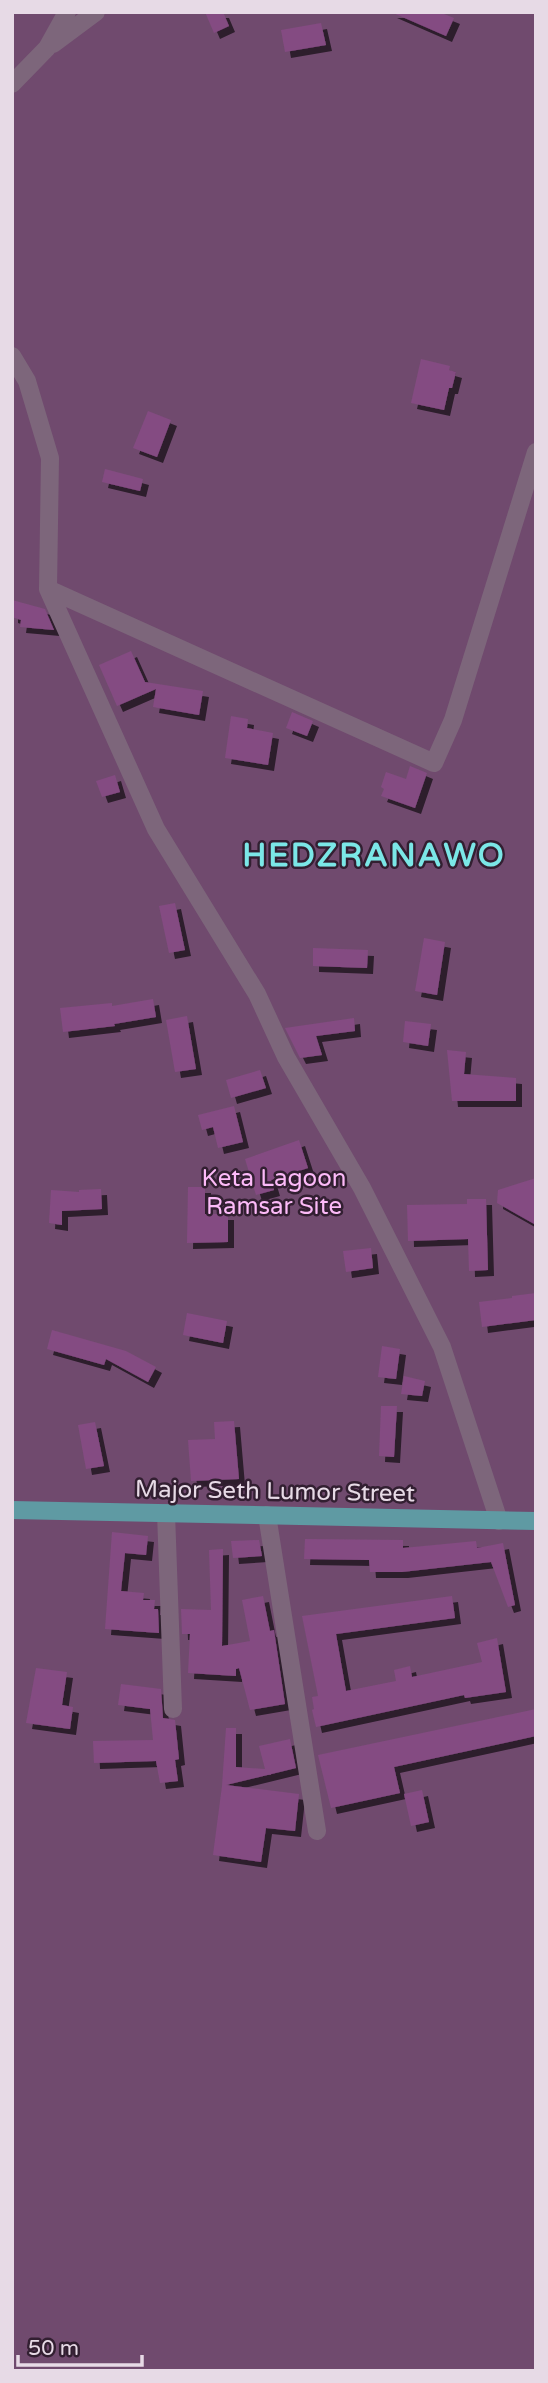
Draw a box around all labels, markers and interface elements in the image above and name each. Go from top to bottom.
district label: HEDZRANAWO [242,837,506,875]
park label: Keta Lagoon Ramsar Site [202,1164,346,1221]
street label: Major Seth Lumor Street [135,1475,415,1508]
scale bar [18,2324,142,2368]
text: 50 m [28,2336,79,2361]

